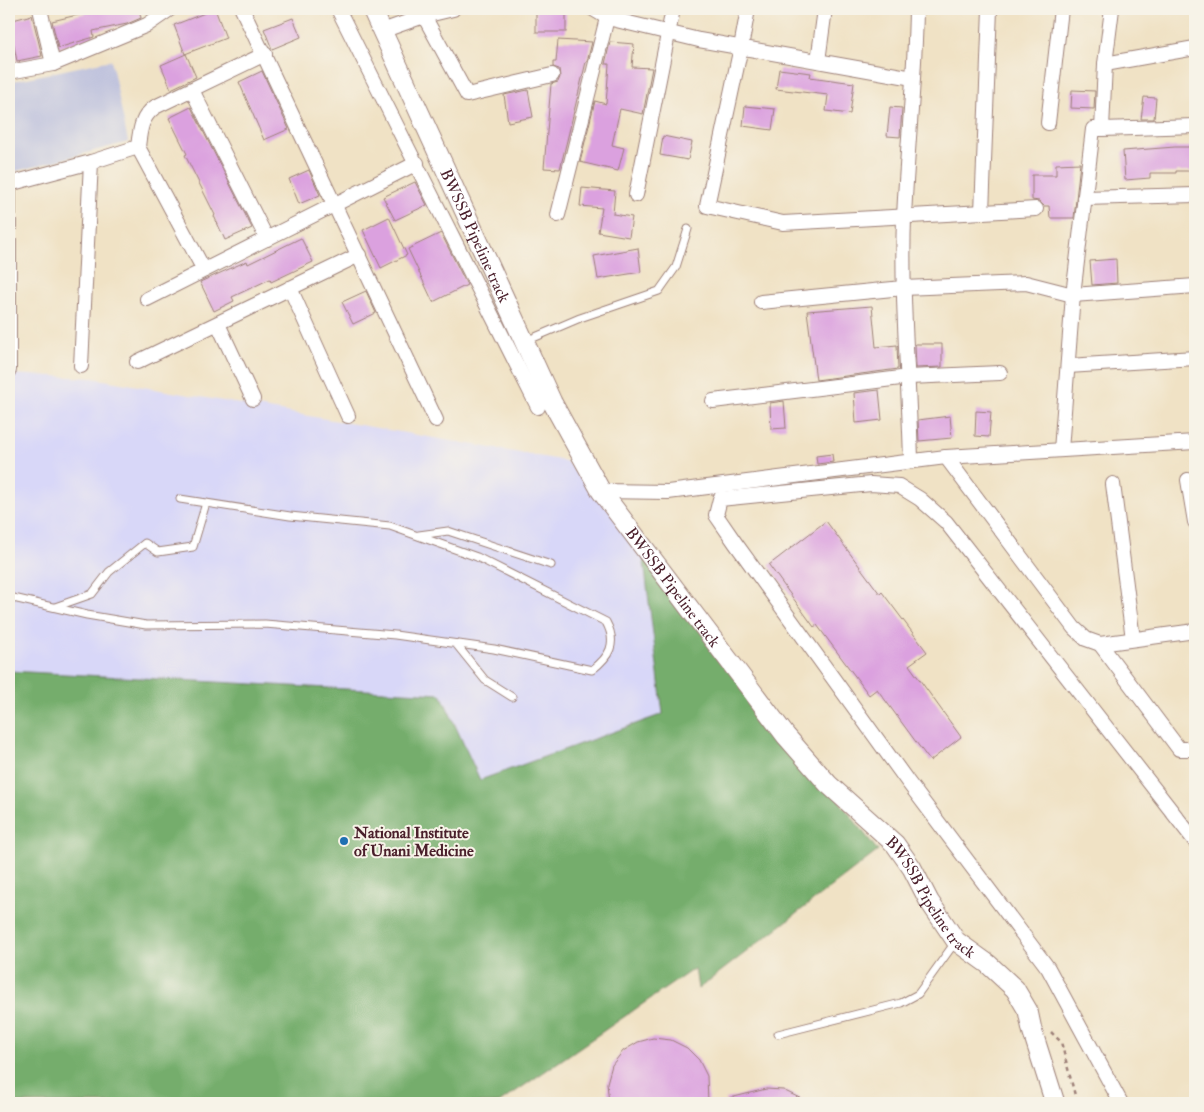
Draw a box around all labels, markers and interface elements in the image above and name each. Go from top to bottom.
street label: BWSSB Pipeline track [435,166,514,306]
street label: BWSSB Pipeline track [621,524,724,652]
place label: National Institute of Unani Medicine [353,823,474,861]
street label: BWSSB Pipeline track [882,832,980,963]
marker: National Institute of Unani Medicine [338,835,350,847]

